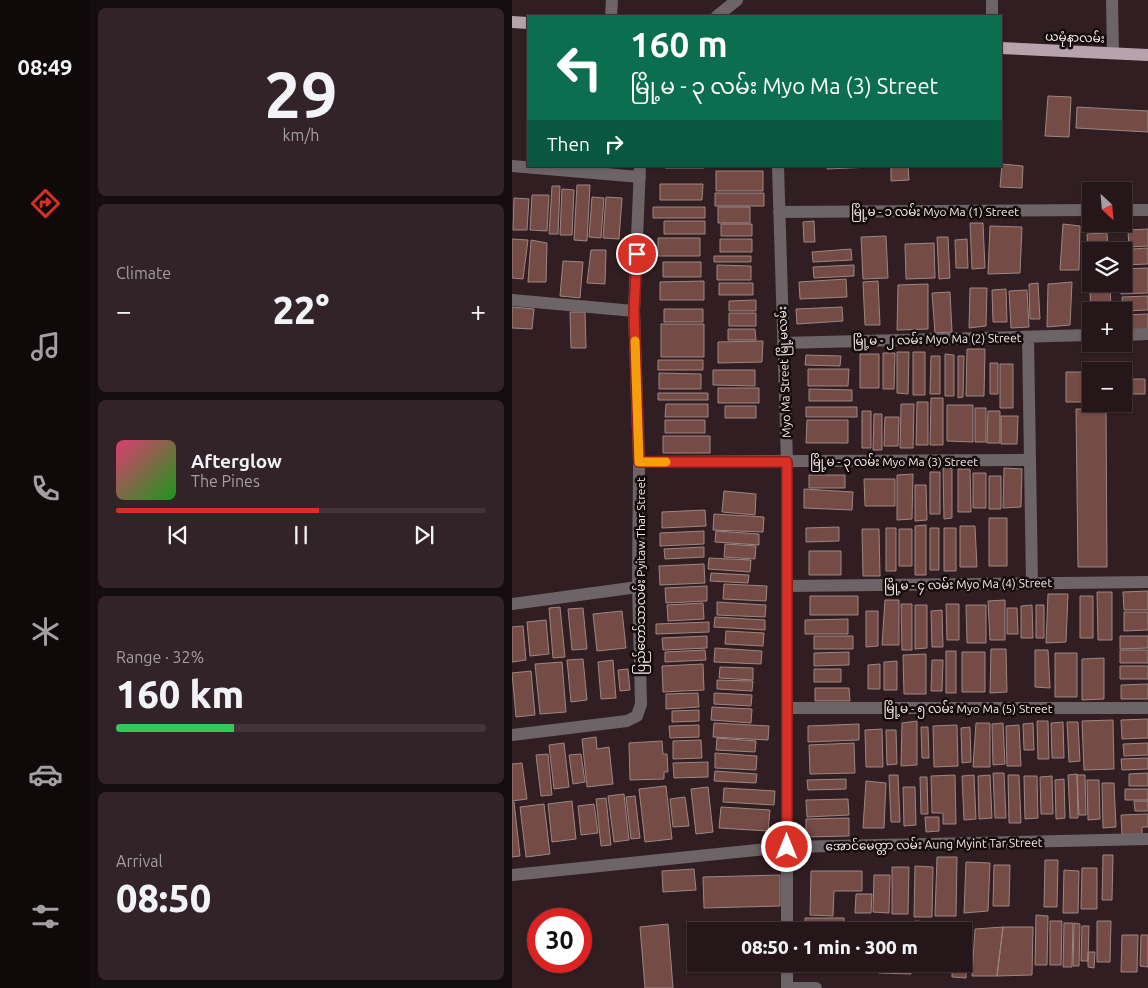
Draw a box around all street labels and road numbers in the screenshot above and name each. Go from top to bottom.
street label: ယမုံနာလမ်း [1045,27,1105,49]
street label: မြို့မ - ၁ လမ်း Myo Ma (1) Street [851,203,1019,222]
street label: Myo Ma Street မြို့မလမ်း [773,306,797,438]
street label: မြို့မ - ၂ လမ်း Myo Ma (2) Street [852,329,1022,351]
street label: မြို့မ - ၃ လမ်း Myo Ma (3) Street [810,453,978,472]
street label: ပြည်တော်သာလမ်း Pyitaw Thar Street [632,477,651,675]
street label: မြို့မ - ၄ လမ်း Myo Ma (4) Street [884,574,1053,596]
street label: မြို့မ - ၅ လမ်း Myo Ma (5) Street [884,700,1053,719]
street label: အောင်မေတ္တာ လမ်း Aung Myint Tar Street [825,834,1043,856]

